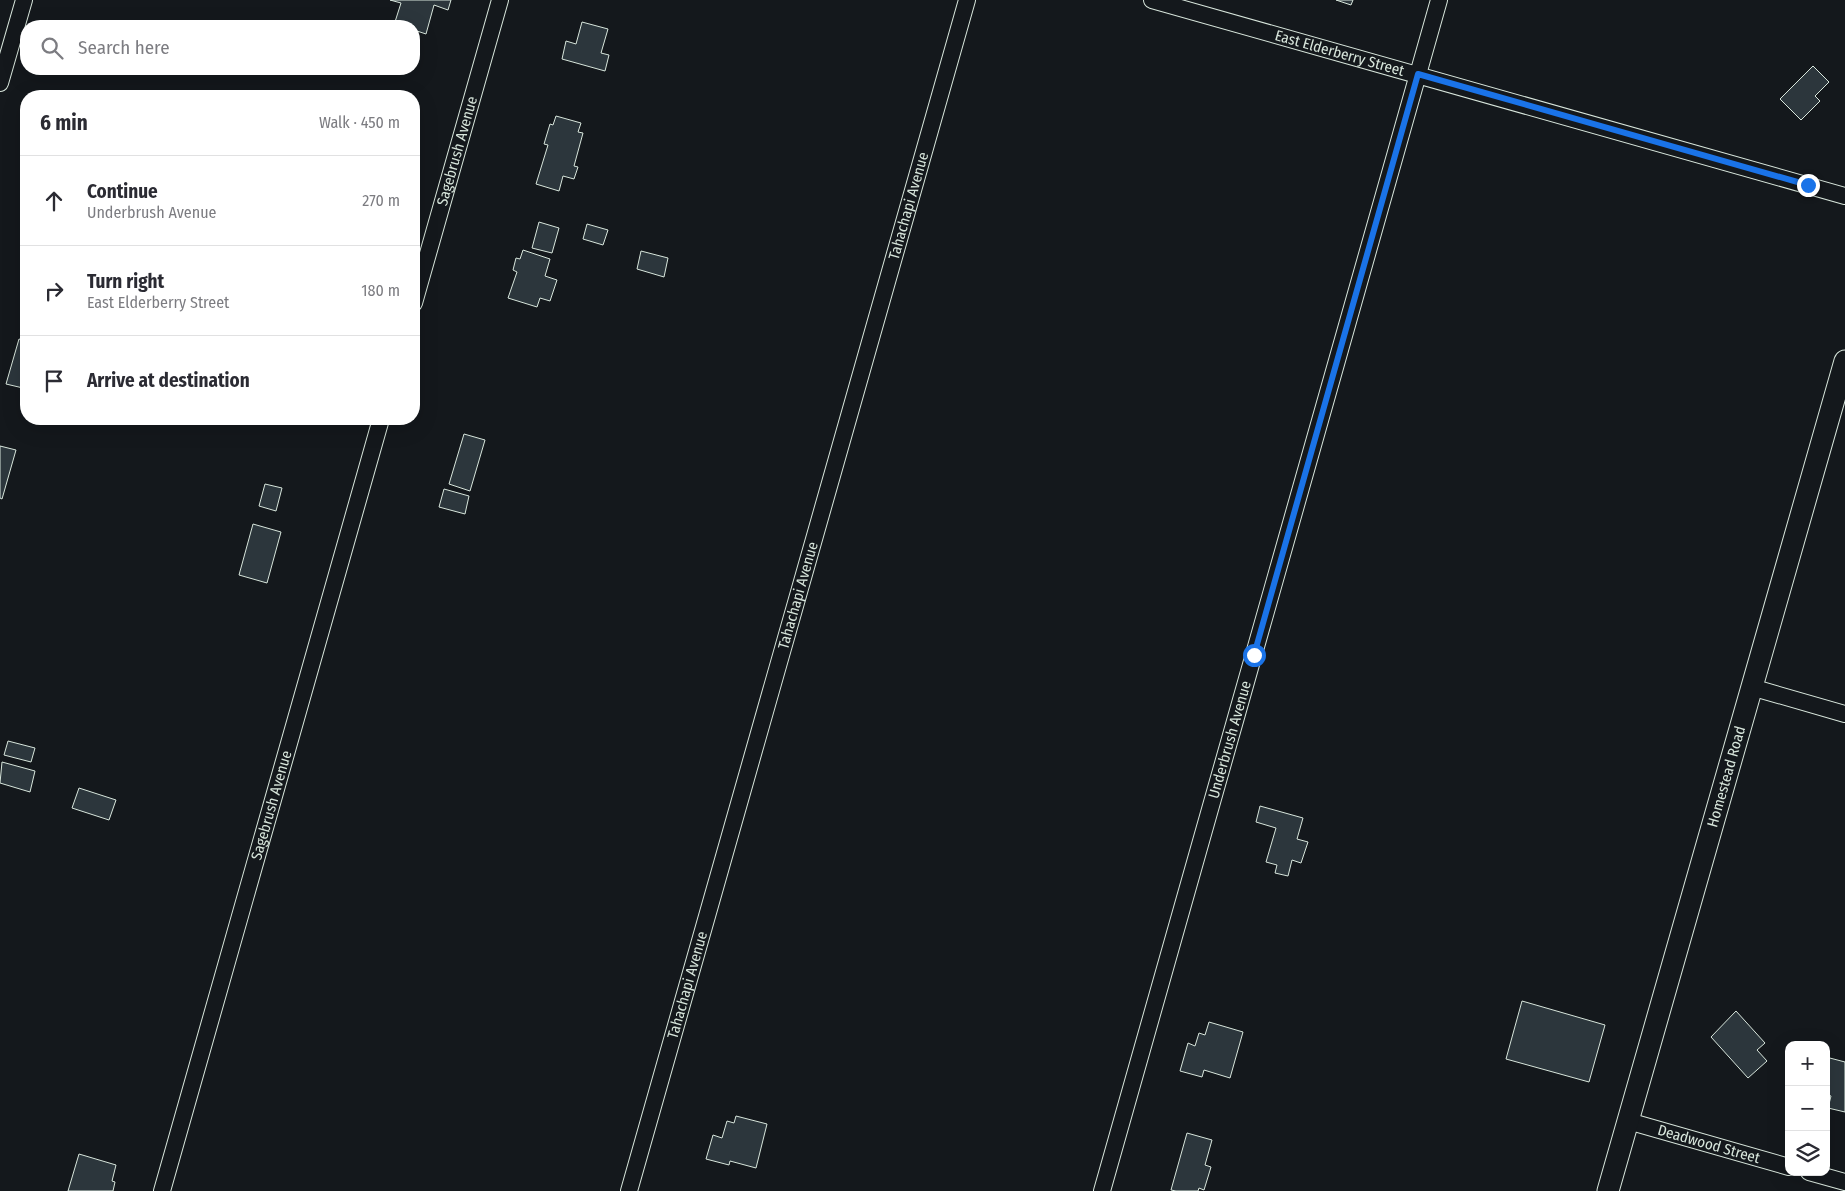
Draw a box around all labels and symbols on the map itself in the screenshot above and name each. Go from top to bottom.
street label: East Elderberry Street [1273,26,1406,80]
street label: Sagebrush Avenue [433,94,481,208]
street label: Tahachapi Avenue [885,150,932,262]
route end [1797,174,1820,197]
street label: Tahachapi Avenue [774,540,822,651]
route start [1243,644,1266,667]
street label: Underbrush Avenue [1204,679,1255,801]
street label: Homestead Road [1703,724,1749,829]
street label: Sagebrush Avenue [247,748,296,862]
street label: Tahachapi Avenue [664,929,711,1041]
street label: Deadwood Street [1656,1121,1762,1167]

